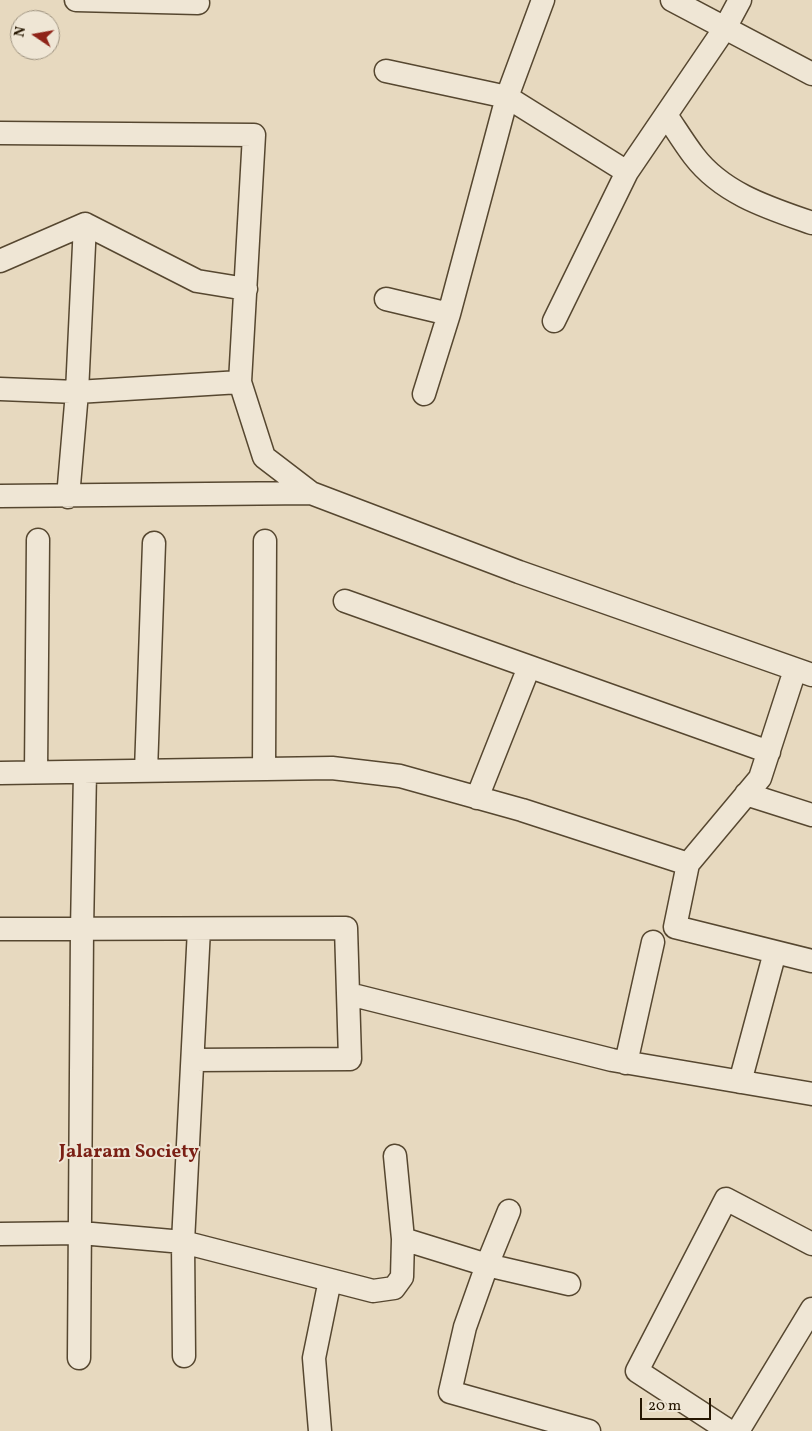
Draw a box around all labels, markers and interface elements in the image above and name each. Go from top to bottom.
north arrow [10,10,60,60]
text: N [10,25,31,39]
district label: Jalaram Society [59,1143,199,1165]
scale bar [642,1388,713,1420]
text: 20 m [648,1396,681,1417]

